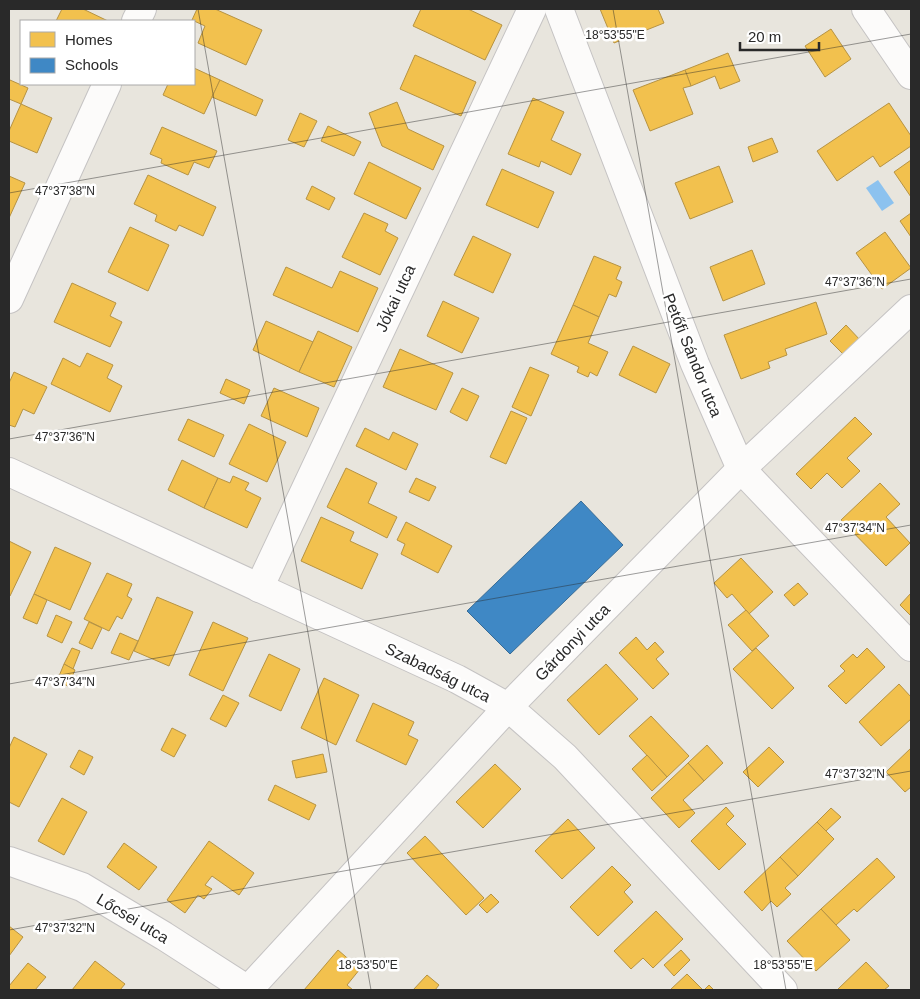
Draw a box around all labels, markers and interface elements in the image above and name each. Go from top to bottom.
legend [20,20,195,85]
scale bar [740,20,819,52]
text: 18°53'55"E [585,28,645,42]
text: 20 m [748,28,781,45]
text: Homes [65,31,113,48]
text: Schools [65,56,118,73]
text: 47°37'38"N [35,184,95,198]
street label: Jókai utca [373,262,418,334]
text: 47°37'36"N [825,275,885,289]
street label: Petőfi Sándor utca [660,291,725,419]
text: 47°37'36"N [35,430,95,444]
text: 47°37'34"N [825,521,885,535]
street label: Gárdonyi utca [532,601,613,684]
street label: Szabadság utca [382,640,493,705]
text: 47°37'34"N [35,675,95,689]
text: 47°37'32"N [825,767,885,781]
street label: Lőcsei utca [94,890,172,947]
text: 47°37'32"N [35,921,95,935]
text: 18°53'50"E [338,958,398,972]
text: 18°53'55"E [753,958,813,972]

